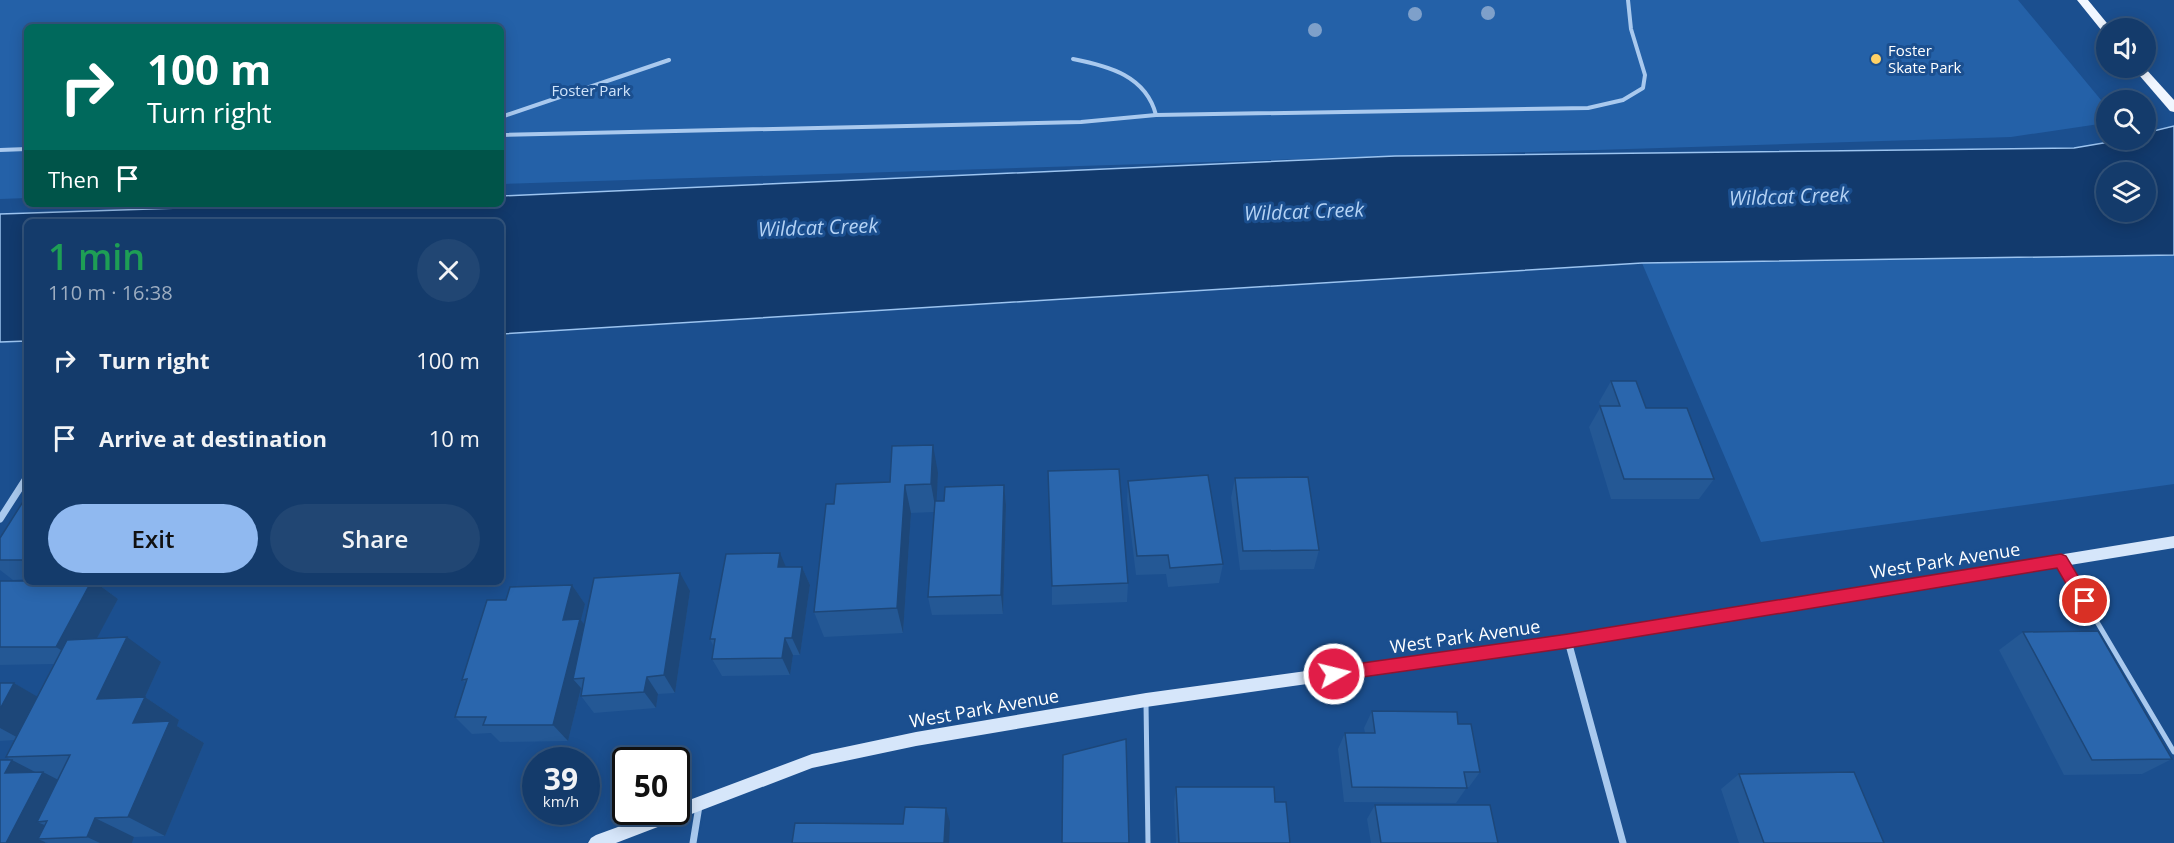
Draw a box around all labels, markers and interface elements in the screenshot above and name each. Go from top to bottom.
map controls [2096,18,2156,222]
button: sound [2096,18,2156,78]
text: 100 m [147,40,271,97]
place label: Foster Skate Park [1888,40,1962,77]
icon: right [48,48,126,126]
marker: Foster Skate Park [1869,52,1883,66]
park label: Foster Park [551,80,631,100]
button: search [2096,90,2156,150]
text: Turn right [147,94,272,131]
icon: arrive [111,162,144,195]
button: layers [2096,162,2156,222]
text: Then [48,164,99,194]
water label: Wildcat Creek [1728,180,1851,212]
water label: Wildcat Creek [1243,195,1366,227]
water label: Wildcat Creek [757,211,880,243]
text: 1 min [48,232,145,281]
button: close [417,239,480,302]
text: 110 m · 16:38 [48,279,173,306]
icon: right [48,344,81,377]
text: Turn right [99,345,210,375]
text: 100 m [416,345,480,375]
icon: arrive [48,422,81,455]
text: Arrive at destination [99,423,327,453]
text: 10 m [429,423,480,453]
button: Exit [48,504,258,573]
button: Share [270,504,480,573]
street label: West Park Avenue [1868,536,2022,584]
pin [2059,575,2110,626]
icon: arrive [2068,584,2101,617]
street label: West Park Avenue [1388,614,1542,658]
position arrow [1302,642,1366,706]
street label: West Park Avenue [907,683,1061,733]
speed limit sign: 50 [612,747,690,825]
text: 39 [544,758,578,799]
text: km/h [543,791,579,811]

